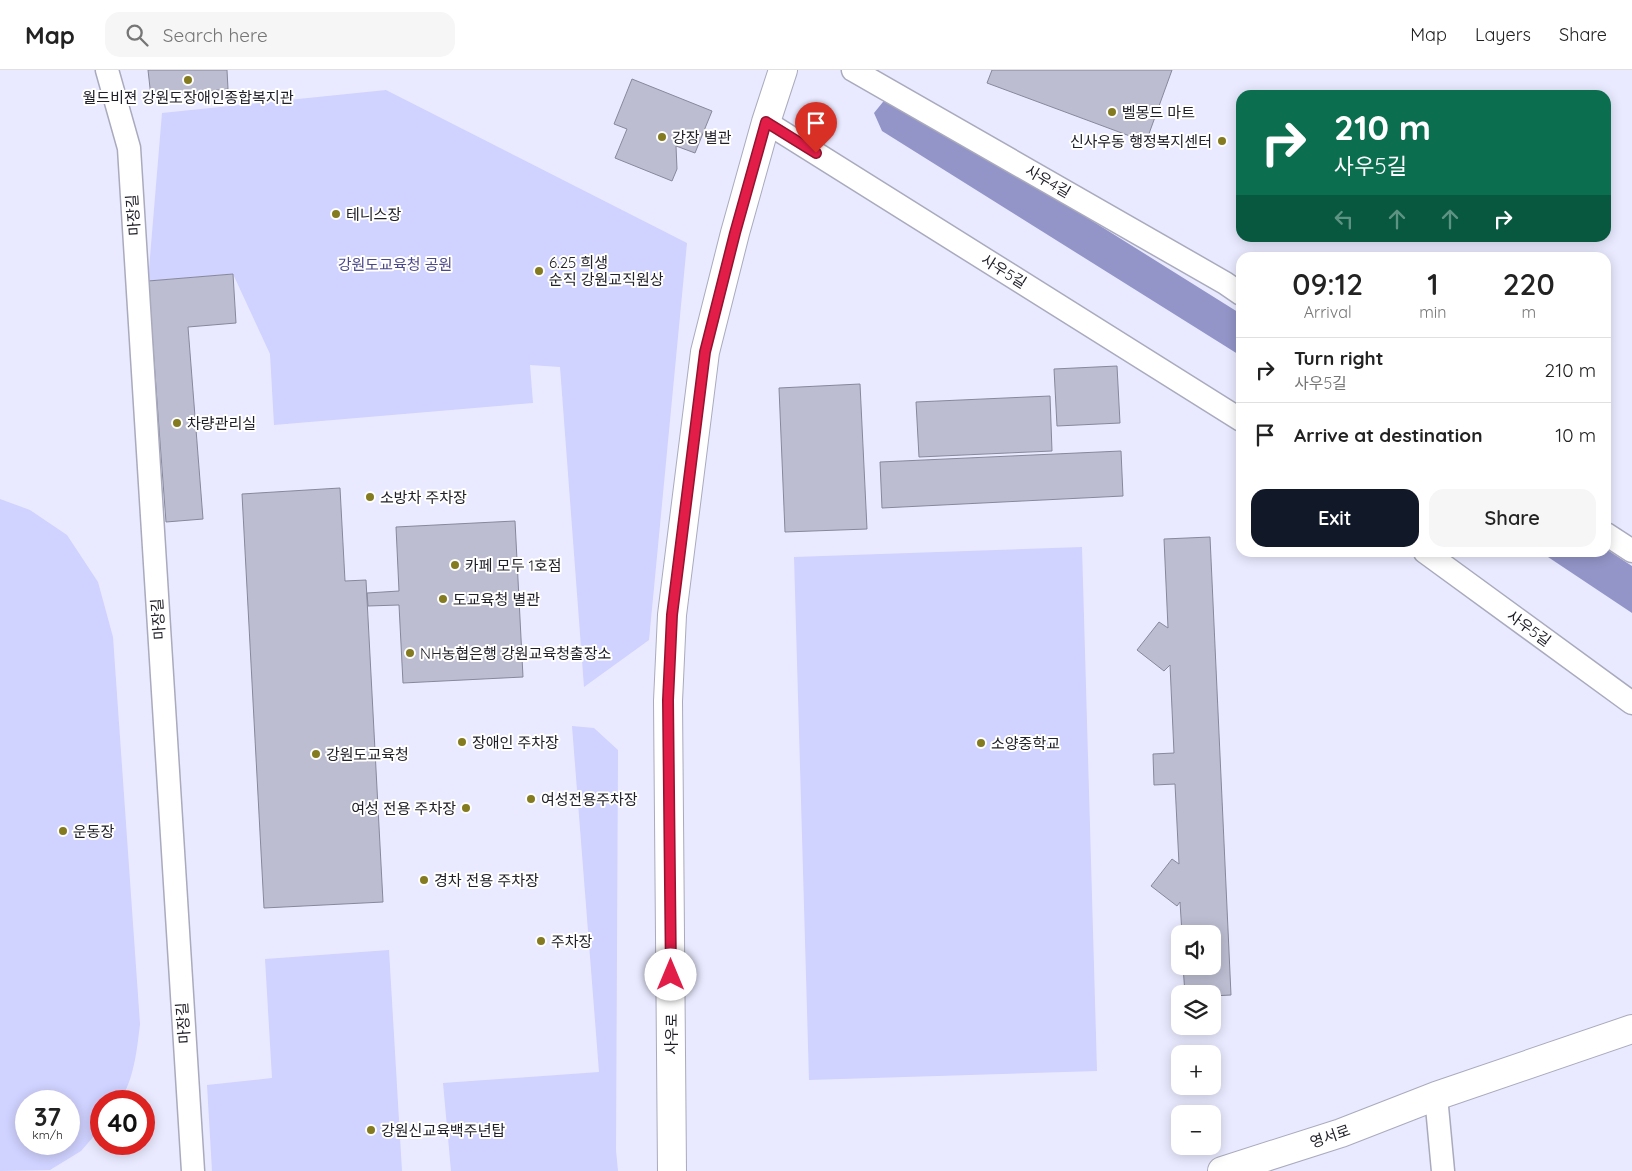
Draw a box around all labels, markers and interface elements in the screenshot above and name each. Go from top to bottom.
search box [105,12,455,57]
text: Map [25,20,75,50]
icon: search [123,21,151,49]
text: Search here [163,23,268,47]
text: Map [1410,23,1447,46]
text: Layers [1475,23,1531,46]
text: Share [1559,23,1607,46]
marker: 월드비젼 강원도장애인종합복지관 [182,74,194,86]
place label: 월드비젼 강원도장애인종합복지관 [82,88,294,107]
pin [795,102,837,153]
place label: 벨몽드 마트 [1122,103,1195,122]
text: 210 m [1334,105,1431,149]
marker: 벨몽드 마트 [1106,106,1118,118]
icon: arrive [802,109,830,137]
icon: right [1251,110,1316,175]
place label: 강장 별관 [672,128,731,147]
marker: 강장 별관 [656,131,668,143]
place label: 신사우동 행정복지센터 [1070,132,1212,151]
marker: 신사우동 행정복지센터 [1216,135,1228,147]
text: 사우5길 [1334,152,1407,180]
street label: 사우4길 [1022,160,1074,202]
street label: 마장길 [122,194,144,236]
place label: 테니스장 [346,205,401,224]
icon: left [1330,205,1358,233]
icon: ahead [1383,205,1411,233]
icon: ahead [1436,205,1464,233]
icon: right [1489,205,1517,233]
marker: 테니스장 [330,208,342,220]
street label: 사우5길 [978,250,1030,292]
place label: 6.25 희생 순직 강원교직원상 [549,253,664,289]
park label: 강원도교육청 공원 [338,255,452,274]
marker: 6.25 희생 순직 강원교직원상 [533,265,545,277]
text: 09:12 [1292,265,1363,303]
text: 1 [1427,265,1439,303]
text: 220 [1503,265,1555,303]
text: Arrival [1304,302,1352,322]
text: min [1419,302,1447,322]
text: m [1521,302,1536,322]
text: Turn right [1294,346,1383,370]
icon: right [1251,356,1279,384]
text: 210 m [1545,358,1596,382]
text: 사우5길 [1294,373,1347,393]
place label: 차량관리실 [187,414,256,433]
marker: 차량관리실 [171,417,183,429]
icon: arrive [1251,421,1279,449]
text: Arrive at destination [1294,423,1483,447]
text: 10 m [1555,423,1596,447]
place label: 소방차 주차장 [380,488,467,507]
button: Exit [1251,489,1419,547]
button: Share [1429,489,1596,547]
marker: 소방차 주차장 [364,491,376,503]
place label: 카페 모두 1호점 [465,556,562,575]
marker: 카페 모두 1호점 [449,559,461,571]
place label: 도교육청 별관 [453,590,540,609]
marker: 도교육청 별관 [437,593,449,605]
street label: 마장길 [147,598,169,640]
street label: 사우5길 [1503,606,1555,650]
place label: NH농협은행 강원교육청출장소 [420,644,612,663]
marker: NH농협은행 강원교육청출장소 [404,647,416,659]
place label: 장애인 주차장 [472,733,559,752]
place label: 소양중학교 [991,734,1060,753]
marker: 장애인 주차장 [456,736,468,748]
marker: 소양중학교 [975,737,987,749]
place label: 강원도교육청 [326,745,409,764]
marker: 강원도교육청 [310,748,322,760]
place label: 여성전용주차장 [541,790,638,809]
marker: 여성전용주차장 [525,793,537,805]
place label: 여성 전용 주차장 [351,799,456,818]
marker: 여성 전용 주차장 [460,802,472,814]
place label: 운동장 [73,822,115,841]
marker: 운동장 [57,825,69,837]
place label: 경차 전용 주차장 [434,871,539,890]
marker: 경차 전용 주차장 [418,874,430,886]
map controls [1171,925,1221,1155]
button: sound [1171,925,1221,975]
place label: 주차장 [551,932,593,951]
marker: 주차장 [535,935,547,947]
position arrow [644,948,696,1000]
button: layers [1171,985,1221,1035]
street label: 마장길 [172,1002,194,1044]
street label: 사우로 [662,1013,681,1055]
button: + [1171,1045,1221,1095]
speed limit sign: 40 [90,1090,155,1155]
text: 37 [34,1101,61,1132]
button: − [1171,1105,1221,1155]
street label: 영서로 [1307,1120,1353,1152]
place label: 강원신교육백주년탑 [381,1121,505,1140]
marker: 강원신교육백주년탑 [365,1124,377,1136]
text: km/h [32,1127,63,1142]

